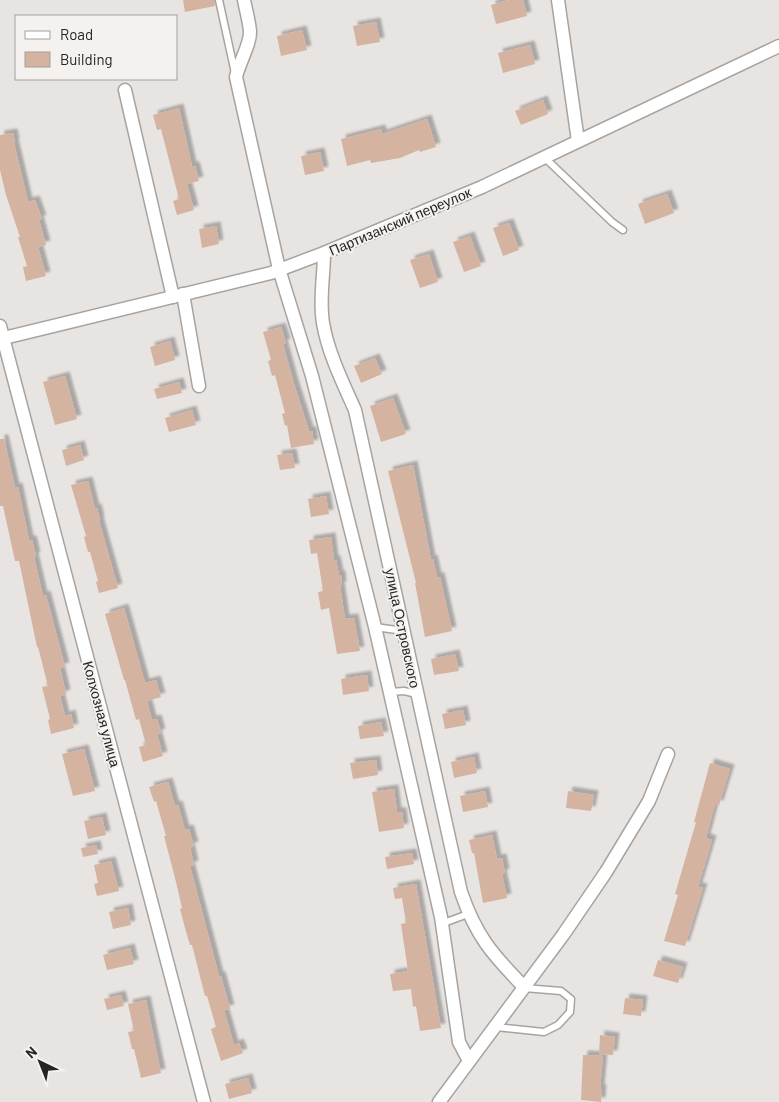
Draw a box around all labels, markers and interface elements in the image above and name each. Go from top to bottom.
legend [15,15,178,80]
text: Road [60,25,93,43]
text: Building [60,50,113,68]
street label: Партизанский переулок [326,183,474,259]
street label: улица Островского [382,567,424,690]
street label: Колхозная улица [80,659,124,769]
north arrow [15,1037,65,1087]
text: N [22,1043,40,1062]

